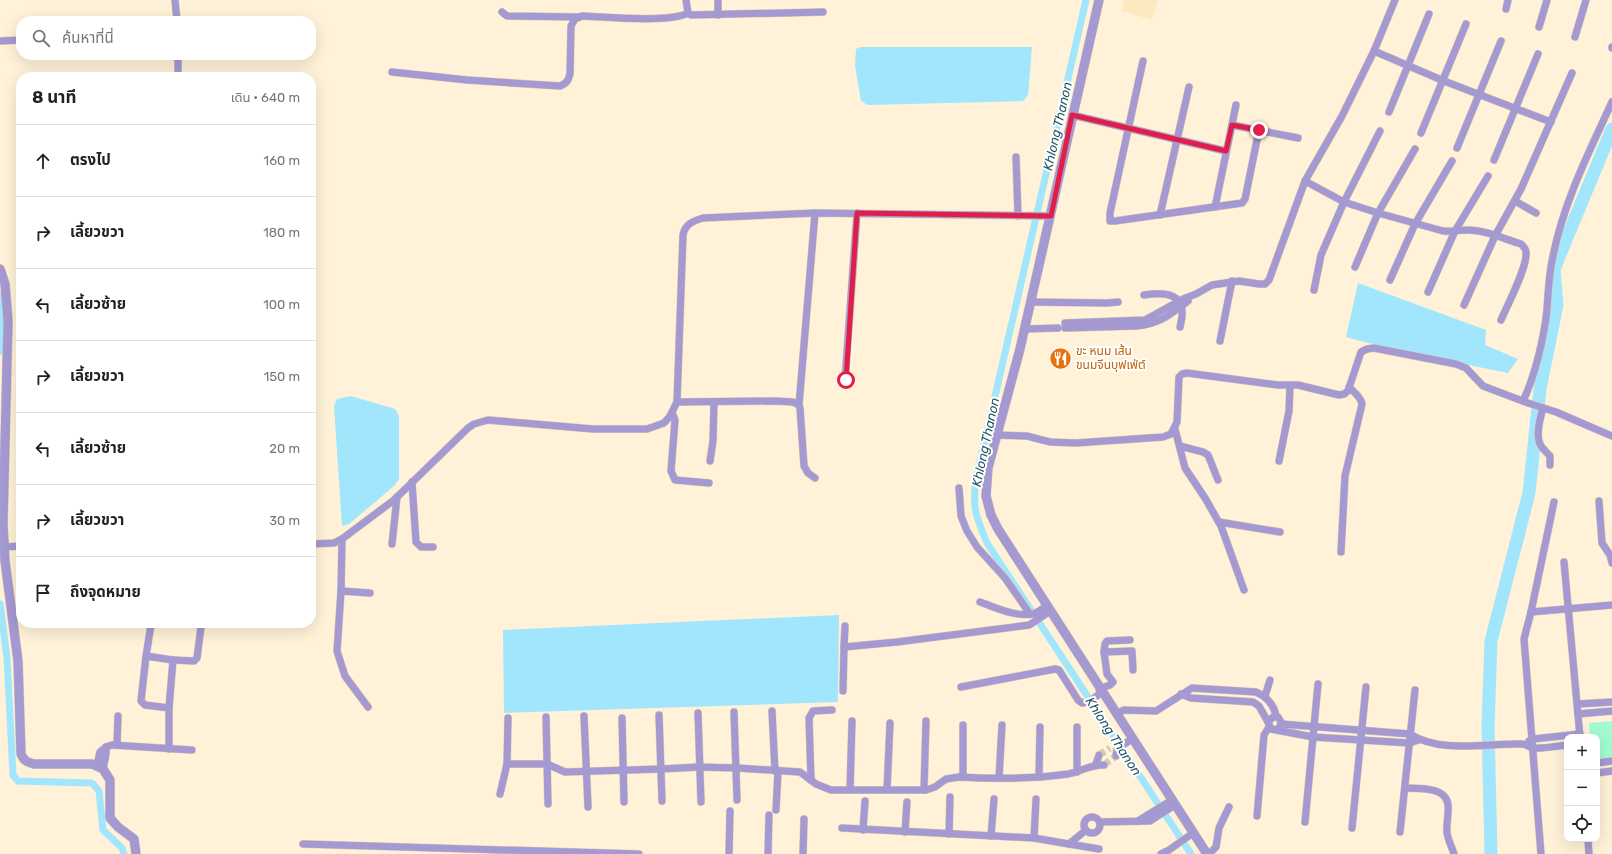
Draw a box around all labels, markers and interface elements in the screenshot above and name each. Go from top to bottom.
search box [16,16,316,60]
icon: search [30,27,52,49]
text: ค้นหาที่นี่ [62,29,114,47]
water label: Khlong Thanon [1040,80,1076,172]
text: 8 นาที [32,87,76,107]
text: เดิน · 640 m [231,90,300,105]
route end [1250,121,1268,139]
icon: ahead [32,150,54,172]
text: ตรงไป [70,151,111,169]
text: 160 m [264,153,300,168]
icon: right [32,222,54,244]
text: เลี้ยวขวา [70,223,124,241]
text: 180 m [263,225,300,240]
icon: left [32,294,54,316]
text: เลี้ยวซ้าย [70,295,126,313]
text: 100 m [263,297,300,312]
place label: ขะ หนม เส้น ขนมจีนบุฟเฟ่ต์ [1076,344,1146,372]
restaurant icon: ขะ หนม เส้น ขนมจีนบุฟเฟ่ต์ [1048,345,1074,371]
icon: right [32,366,54,388]
text: เลี้ยวขวา [70,367,124,385]
text: 150 m [264,369,300,384]
route start [837,371,855,389]
water label: Khlong Thanon [969,396,1003,488]
icon: left [32,438,54,460]
text: เลี้ยวซ้าย [70,439,126,457]
text: 20 m [269,441,300,456]
icon: right [32,510,54,532]
text: เลี้ยวขวา [70,511,124,529]
text: 30 m [269,513,300,528]
icon: arrive [32,582,54,604]
text: ถึงจุดหมาย [70,583,141,601]
water label: Khlong Thanon [1082,694,1145,779]
map controls [1564,734,1600,842]
button: + [1564,734,1600,770]
button: − [1564,770,1600,806]
button: locate [1564,806,1600,842]

